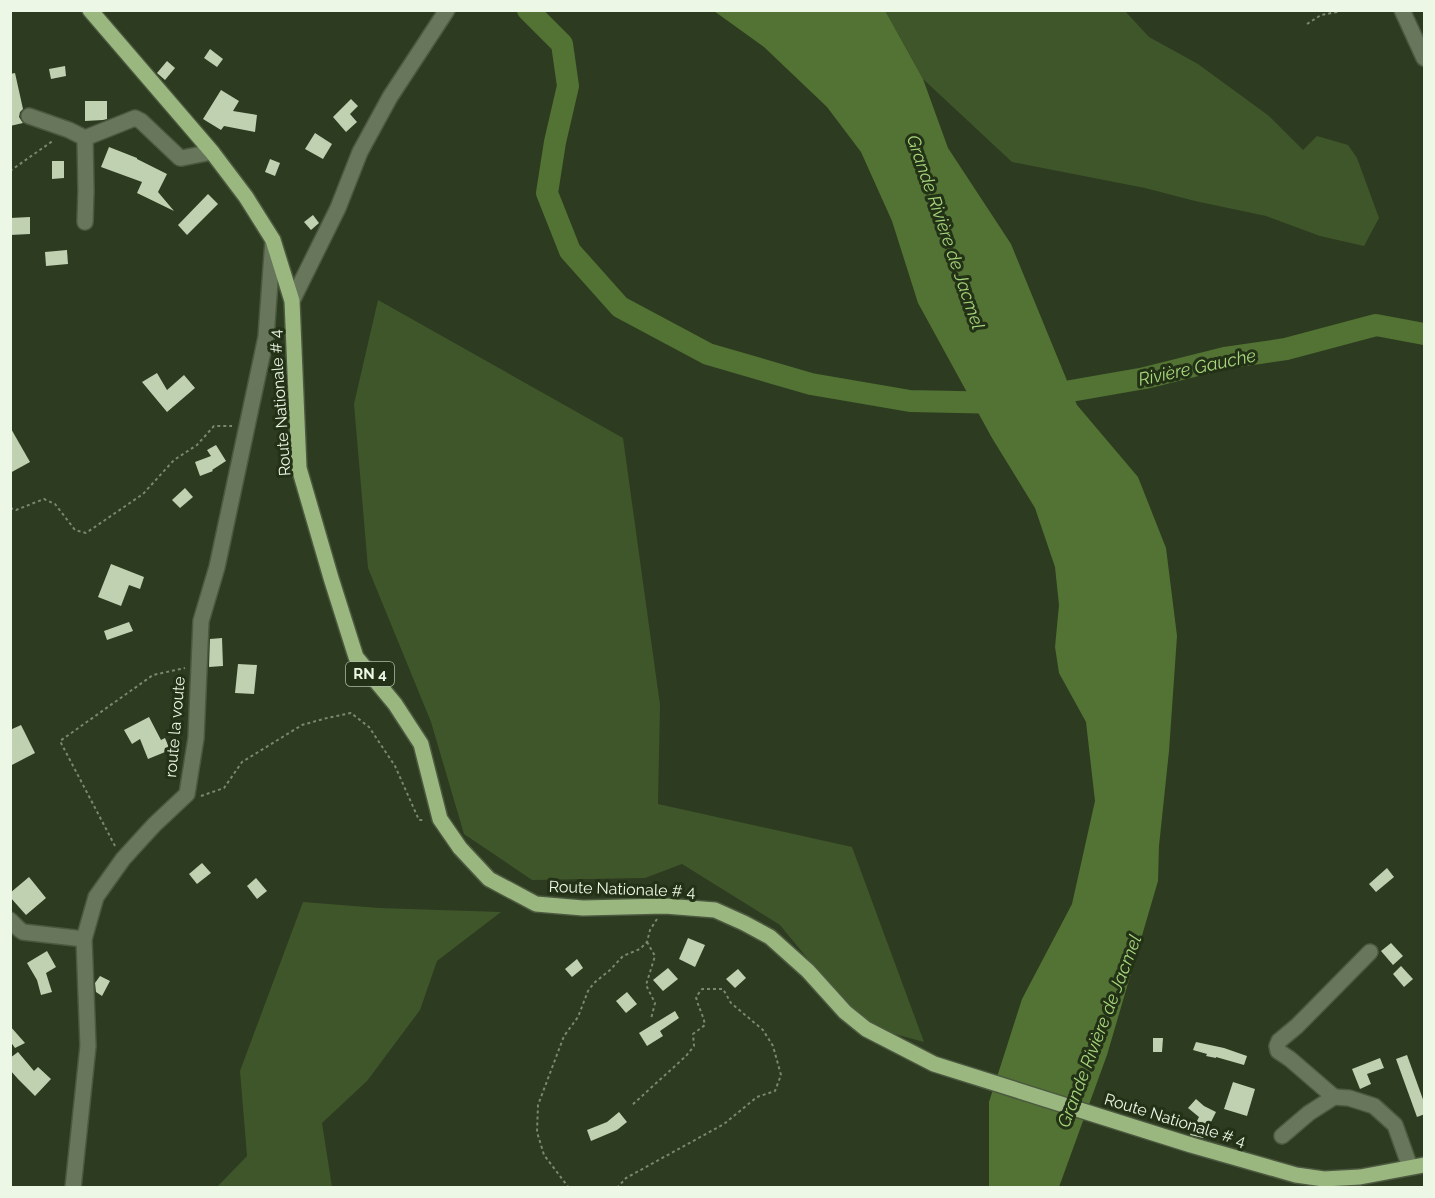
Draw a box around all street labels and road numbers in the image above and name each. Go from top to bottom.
street label: Route Nationale # 4 [265,329,295,477]
road number: RN 4 [346,662,394,686]
street label: route la voute [161,676,189,778]
street label: Route Nationale # 4 [548,877,696,901]
street label: Route Nationale # 4 [1102,1089,1248,1151]

